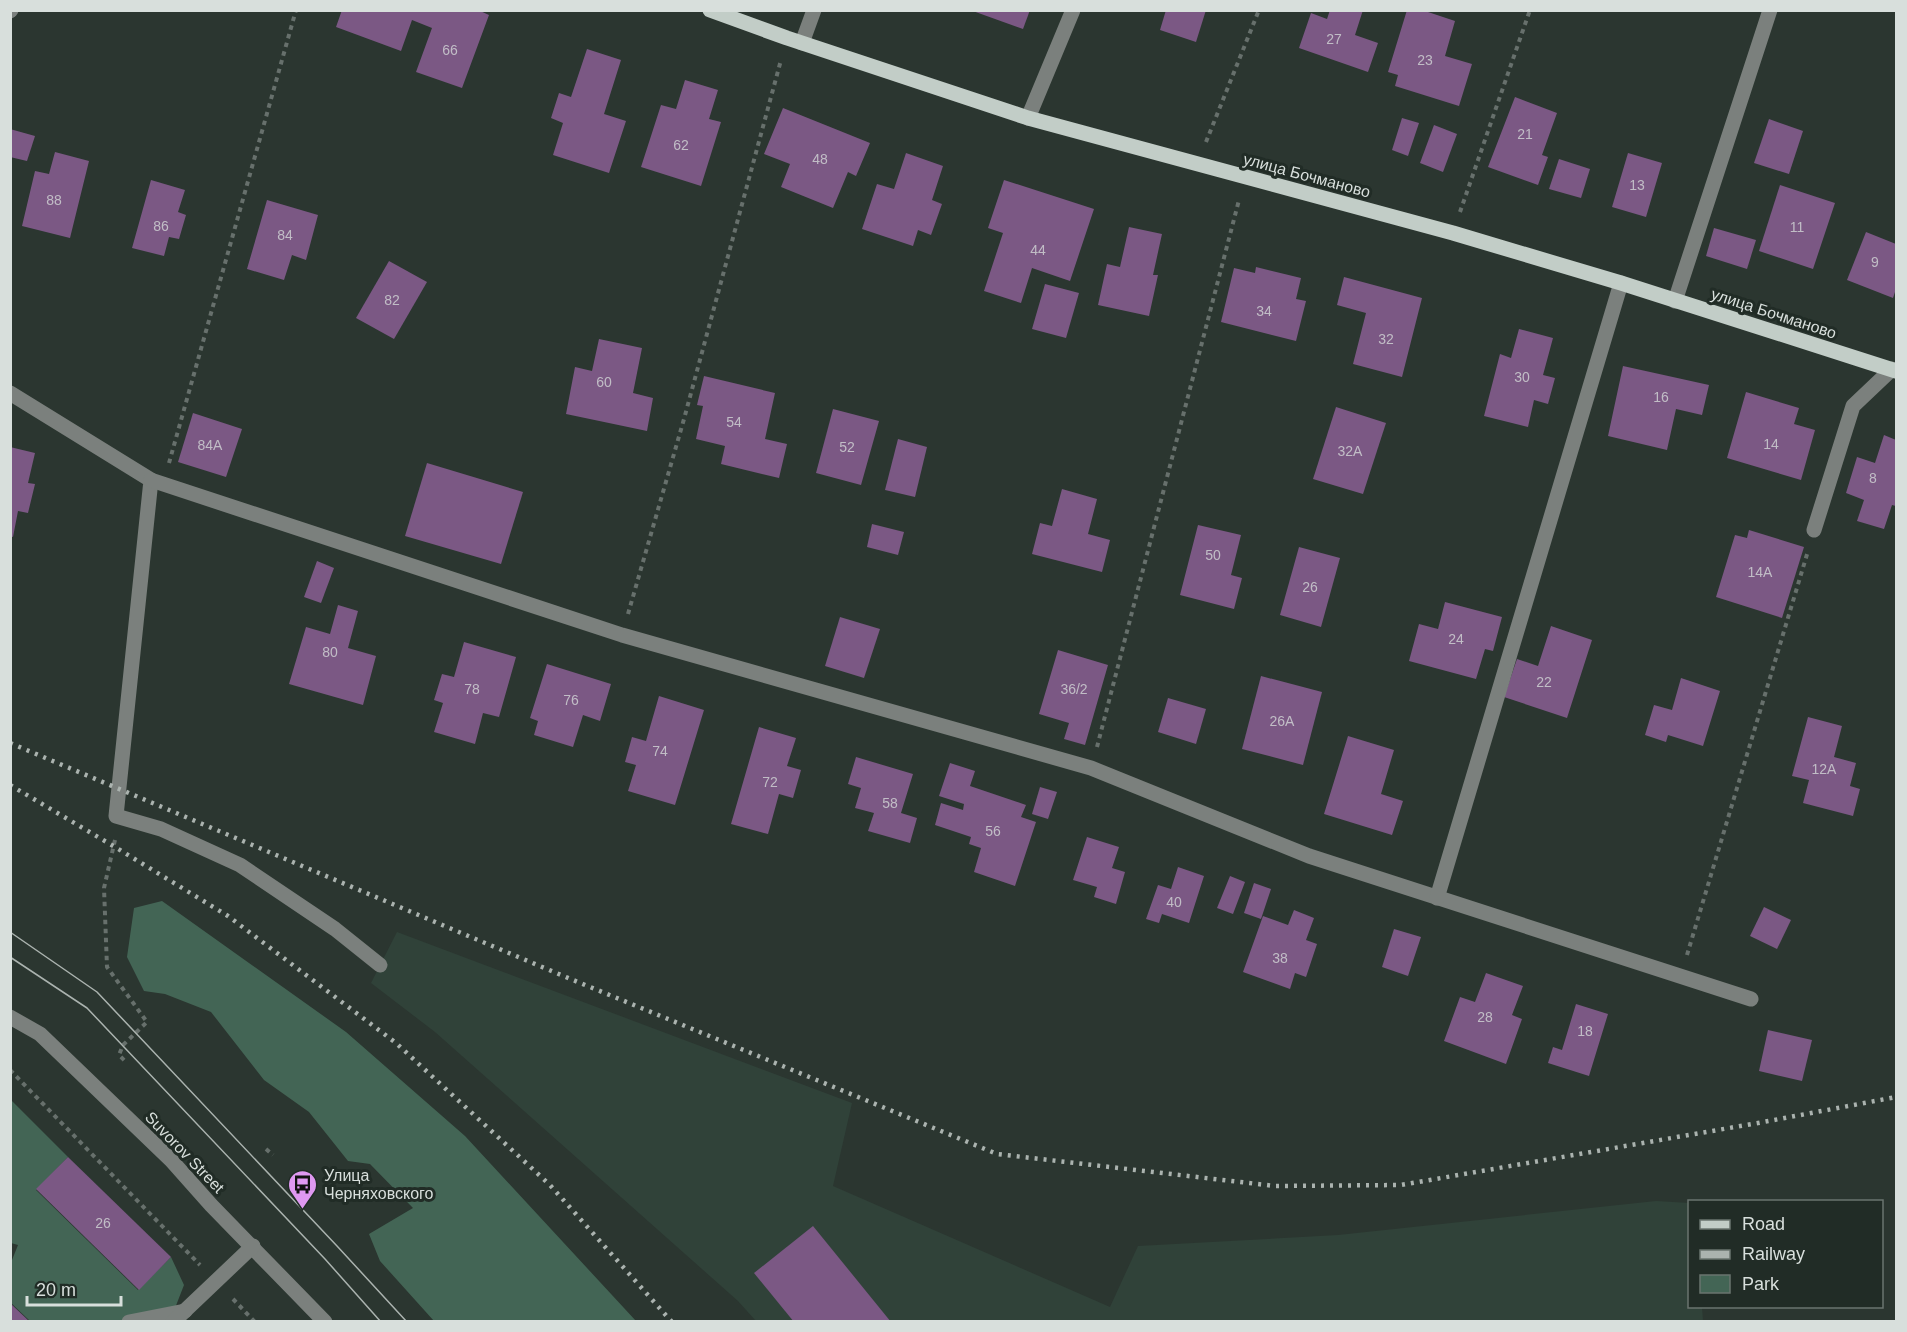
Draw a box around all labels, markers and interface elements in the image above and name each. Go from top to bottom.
house number: 27 [1326,31,1342,47]
house number: 66 [442,42,458,58]
house number: 23 [1417,52,1433,68]
house number: 21 [1517,126,1533,142]
house number: 62 [673,137,689,153]
street label: улица Бочманово [1242,150,1372,201]
house number: 48 [812,151,828,167]
house number: 13 [1629,177,1645,193]
house number: 88 [46,192,62,208]
house number: 86 [153,218,169,234]
house number: 11 [1790,219,1804,235]
house number: 84 [277,227,293,243]
house number: 44 [1030,242,1046,258]
house number: 9 [1871,254,1879,270]
street label: улица Бочманово [1709,285,1839,342]
house number: 82 [384,292,400,308]
house number: 34 [1256,303,1272,319]
house number: 32 [1378,331,1394,347]
house number: 30 [1514,369,1530,385]
house number: 60 [596,374,612,390]
house number: 16 [1653,389,1669,405]
house number: 54 [726,414,742,430]
house number: 14 [1763,436,1779,452]
house number: 84А [198,437,223,453]
house number: 52 [839,439,855,455]
house number: 32А [1338,443,1363,459]
house number: 8 [1869,470,1877,486]
house number: 50 [1205,547,1221,563]
house number: 14А [1748,564,1773,580]
house number: 26 [1302,579,1318,595]
house number: 24 [1448,631,1464,647]
house number: 80 [322,644,338,660]
house number: 22 [1536,674,1552,690]
house number: 78 [464,681,480,697]
house number: 36/2 [1060,681,1088,697]
house number: 76 [563,692,579,708]
house number: 26А [1270,713,1295,729]
house number: 74 [652,743,668,759]
house number: 12А [1812,761,1837,777]
house number: 72 [762,774,778,790]
house number: 58 [882,795,898,811]
house number: 56 [985,823,1001,839]
house number: 40 [1166,894,1182,910]
house number: 38 [1272,950,1288,966]
house number: 28 [1477,1009,1493,1025]
house number: 18 [1577,1023,1593,1039]
street label: Suvorov Street [142,1108,228,1197]
place label: Улица Черняховского [324,1167,434,1202]
bus stop icon: Улица Черняховского [287,1168,319,1210]
legend [1688,1200,1883,1308]
text: Road [1742,1214,1785,1234]
house number: 26 [95,1215,111,1231]
text: Railway [1742,1244,1805,1264]
scale bar [27,1269,122,1307]
text: Park [1742,1274,1780,1294]
text: 20 m [36,1280,76,1300]

